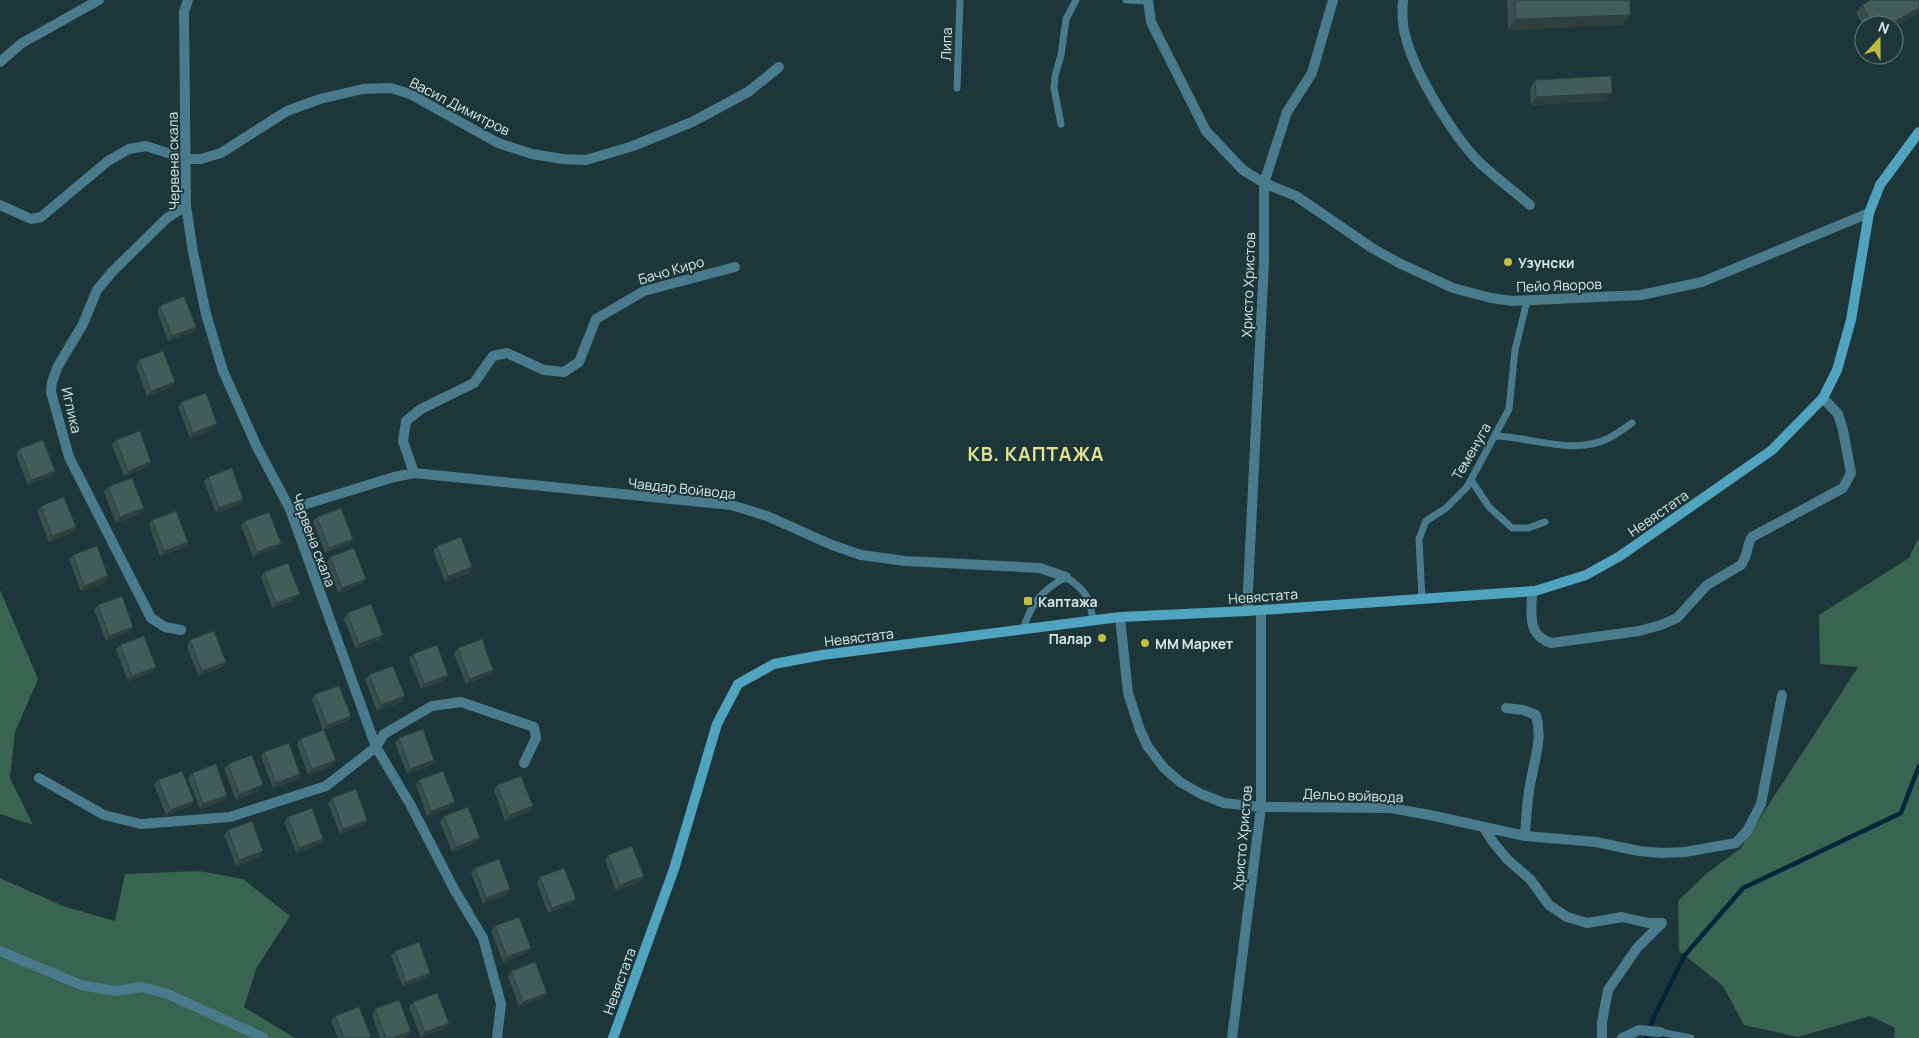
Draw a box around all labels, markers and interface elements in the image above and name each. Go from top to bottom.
north arrow [1854,15,1904,65]
text: N [1876,17,1892,38]
street label: Липа [936,27,956,61]
street label: Васил Димитров [407,73,514,140]
street label: Червена скала [163,112,183,210]
street label: Христо Христов [1237,232,1259,338]
street label: Бачо Киро [636,252,706,288]
place label: Узунски [1518,253,1574,272]
marker: Узунски [1502,256,1514,268]
street label: Пейо Яворов [1516,274,1603,296]
street label: Иглика [57,385,87,435]
street label: Теменуга [1447,419,1495,483]
district label: КВ. КАПТАЖА [967,441,1105,467]
street label: Чавдар Войвода [627,473,737,503]
street label: Невястата [1624,485,1692,541]
street label: Червена скала [288,491,340,589]
street label: Невястата [1228,584,1298,608]
place label: Каптажа [1038,592,1097,611]
marker: Каптажа [1022,595,1034,607]
street label: Невястата [823,623,895,651]
place label: Палар [1049,629,1092,648]
marker: Палар [1096,632,1108,644]
place label: ММ Маркет [1155,634,1234,653]
marker: ММ Маркет [1139,637,1151,649]
street label: Христо Христов [1228,784,1256,891]
street label: Дельо войвода [1302,784,1404,806]
street label: Невястата [598,945,640,1017]

